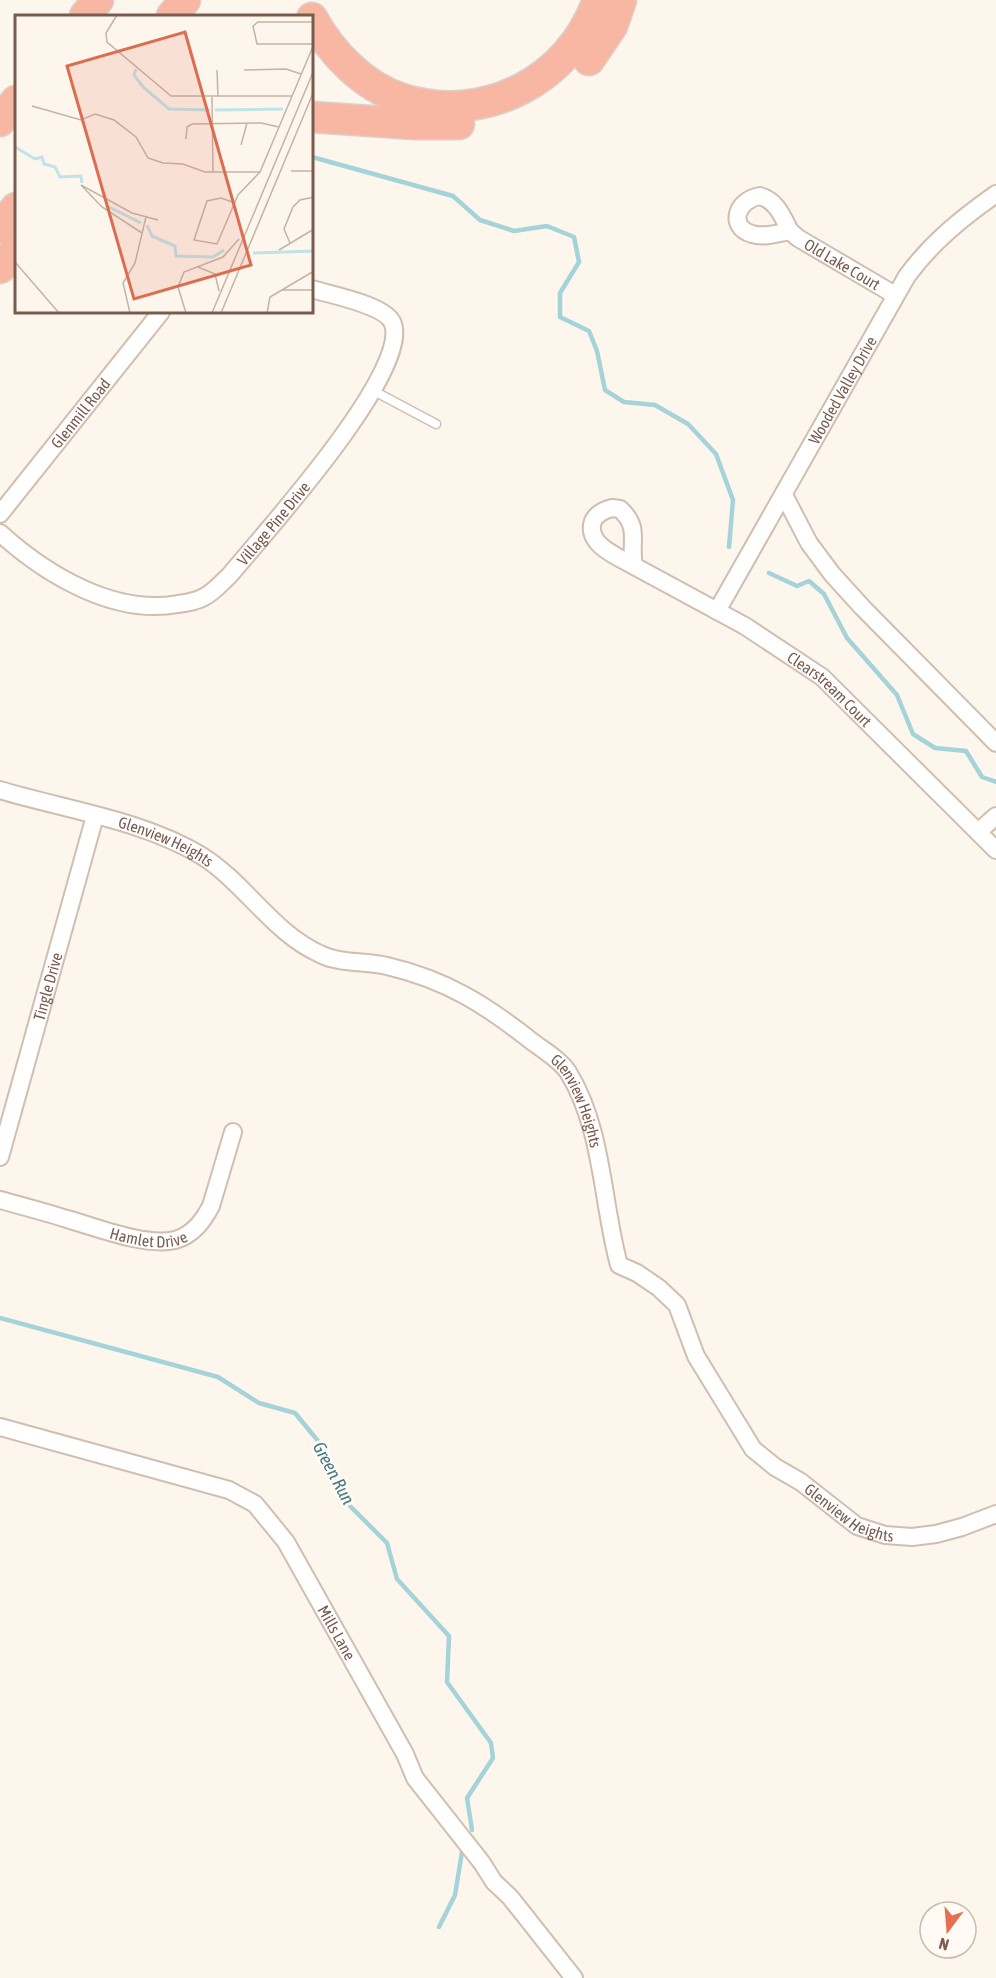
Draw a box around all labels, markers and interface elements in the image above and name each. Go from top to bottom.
inset map [15,15,314,314]
street label: Old Lake Court [801,235,884,293]
street label: Wooded Valley Drive [805,333,880,447]
street label: Glenmill Road [47,375,114,452]
street label: Village Pine Drive [233,478,313,569]
street label: Clearstream Court [784,648,876,730]
street label: Glenview Heights [116,813,217,870]
street label: Tingle Drive [29,950,66,1022]
street label: Glenview Heights [548,1050,605,1150]
street label: Hamlet Drive [108,1224,190,1250]
water label: Green Run [309,1438,359,1508]
street label: Glenview Heights [801,1479,894,1545]
street label: Mills Lane [314,1602,359,1663]
north arrow [918,1900,978,1960]
text: N [937,1934,951,1954]

